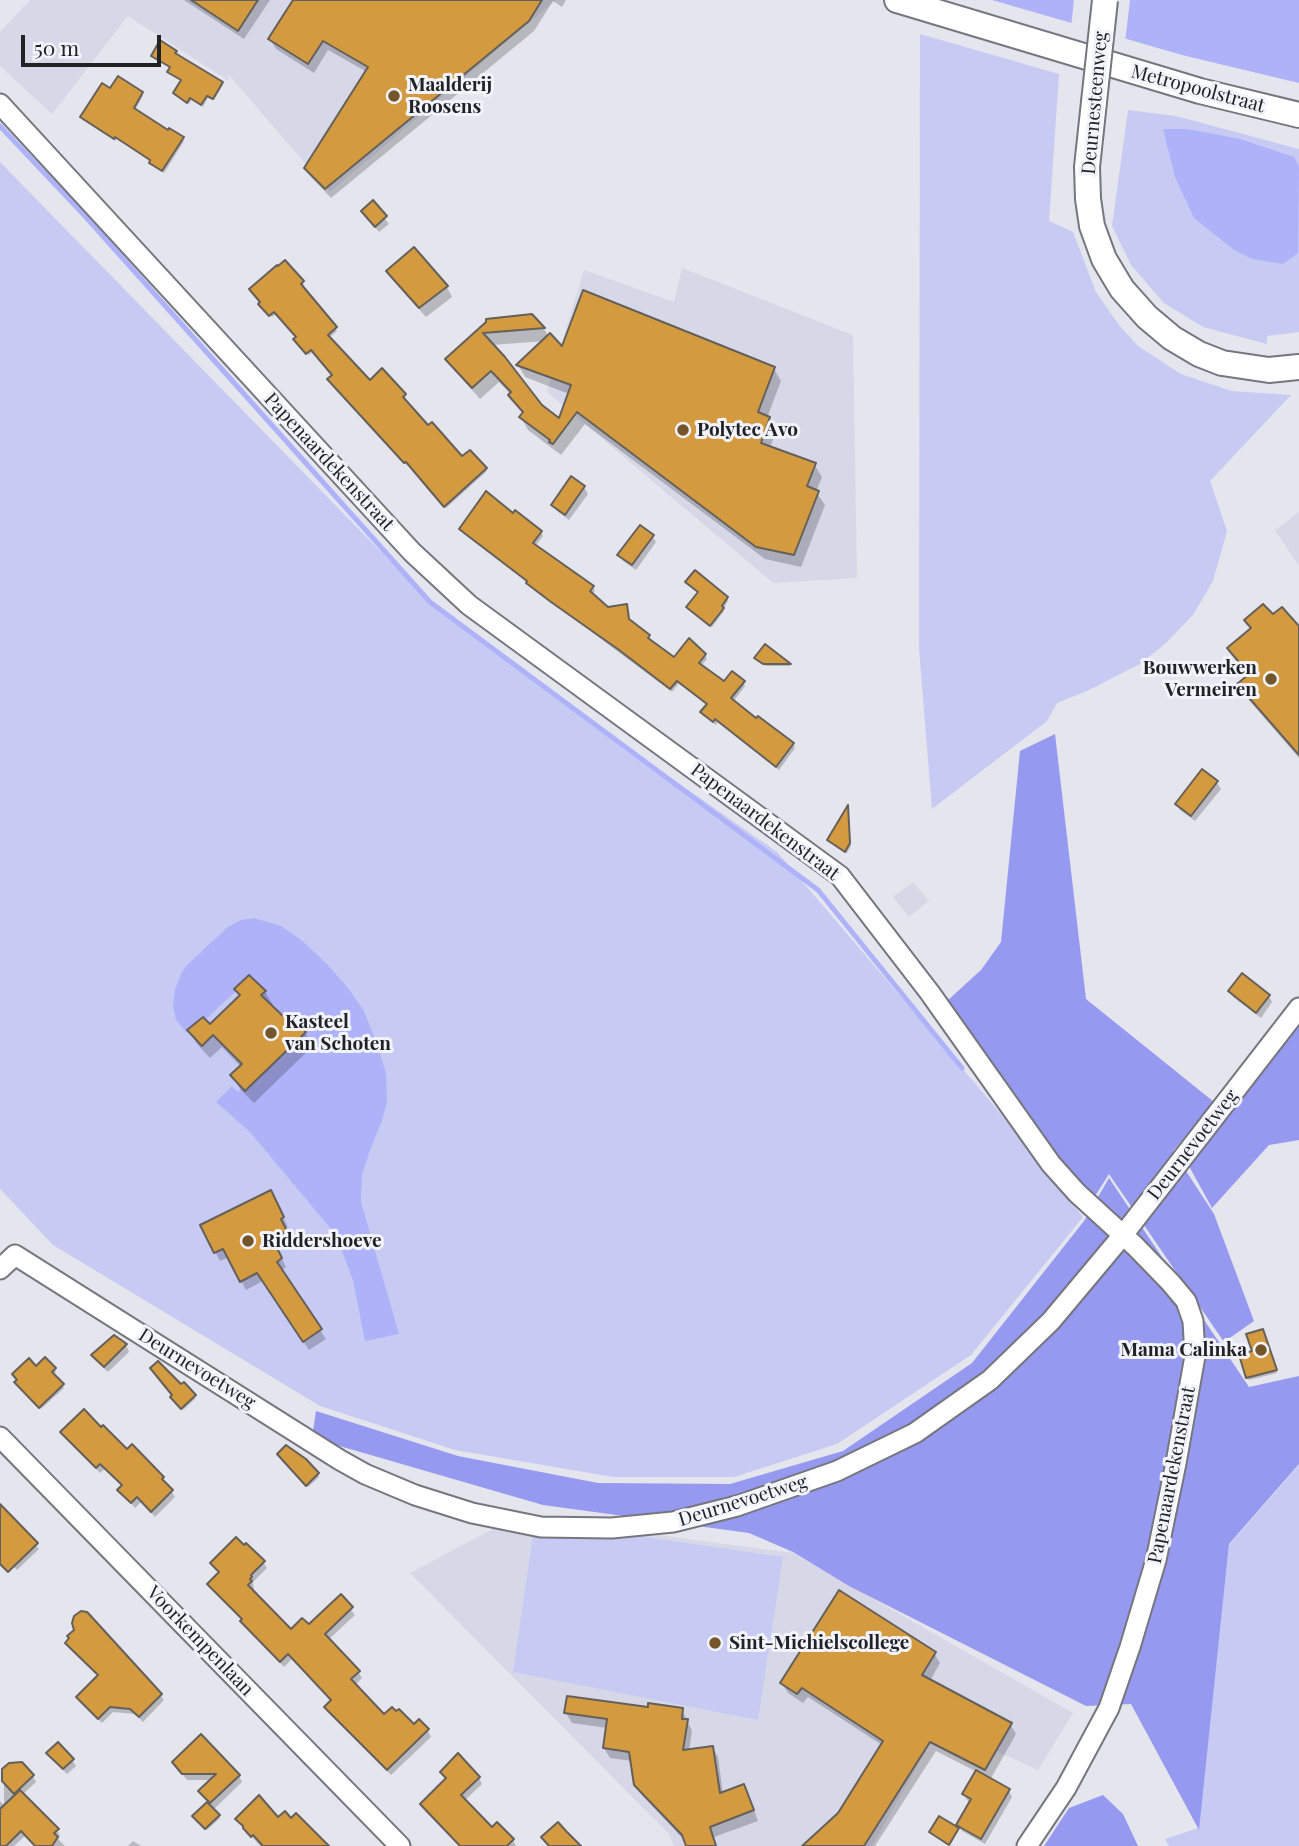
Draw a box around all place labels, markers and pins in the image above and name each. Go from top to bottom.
place label: Maalderij Roosens [408,74,492,118]
marker: Maalderij Roosens [386,88,402,104]
place label: Polytec Avo [697,419,798,441]
marker: Polytec Avo [675,422,691,438]
place label: Bouwwerken Vermeiren [1143,657,1257,701]
marker: Bouwwerken Vermeiren [1263,671,1279,687]
place label: Kasteel van Schoten [285,1011,391,1055]
marker: Kasteel van Schoten [263,1025,279,1041]
place label: Riddershoeve [262,1230,382,1252]
marker: Riddershoeve [240,1233,256,1249]
place label: Mama Calinka [1121,1339,1247,1361]
marker: Mama Calinka [1253,1342,1269,1358]
place label: Sint-Michielscollege [729,1632,909,1654]
marker: Sint-Michielscollege [707,1635,723,1651]

